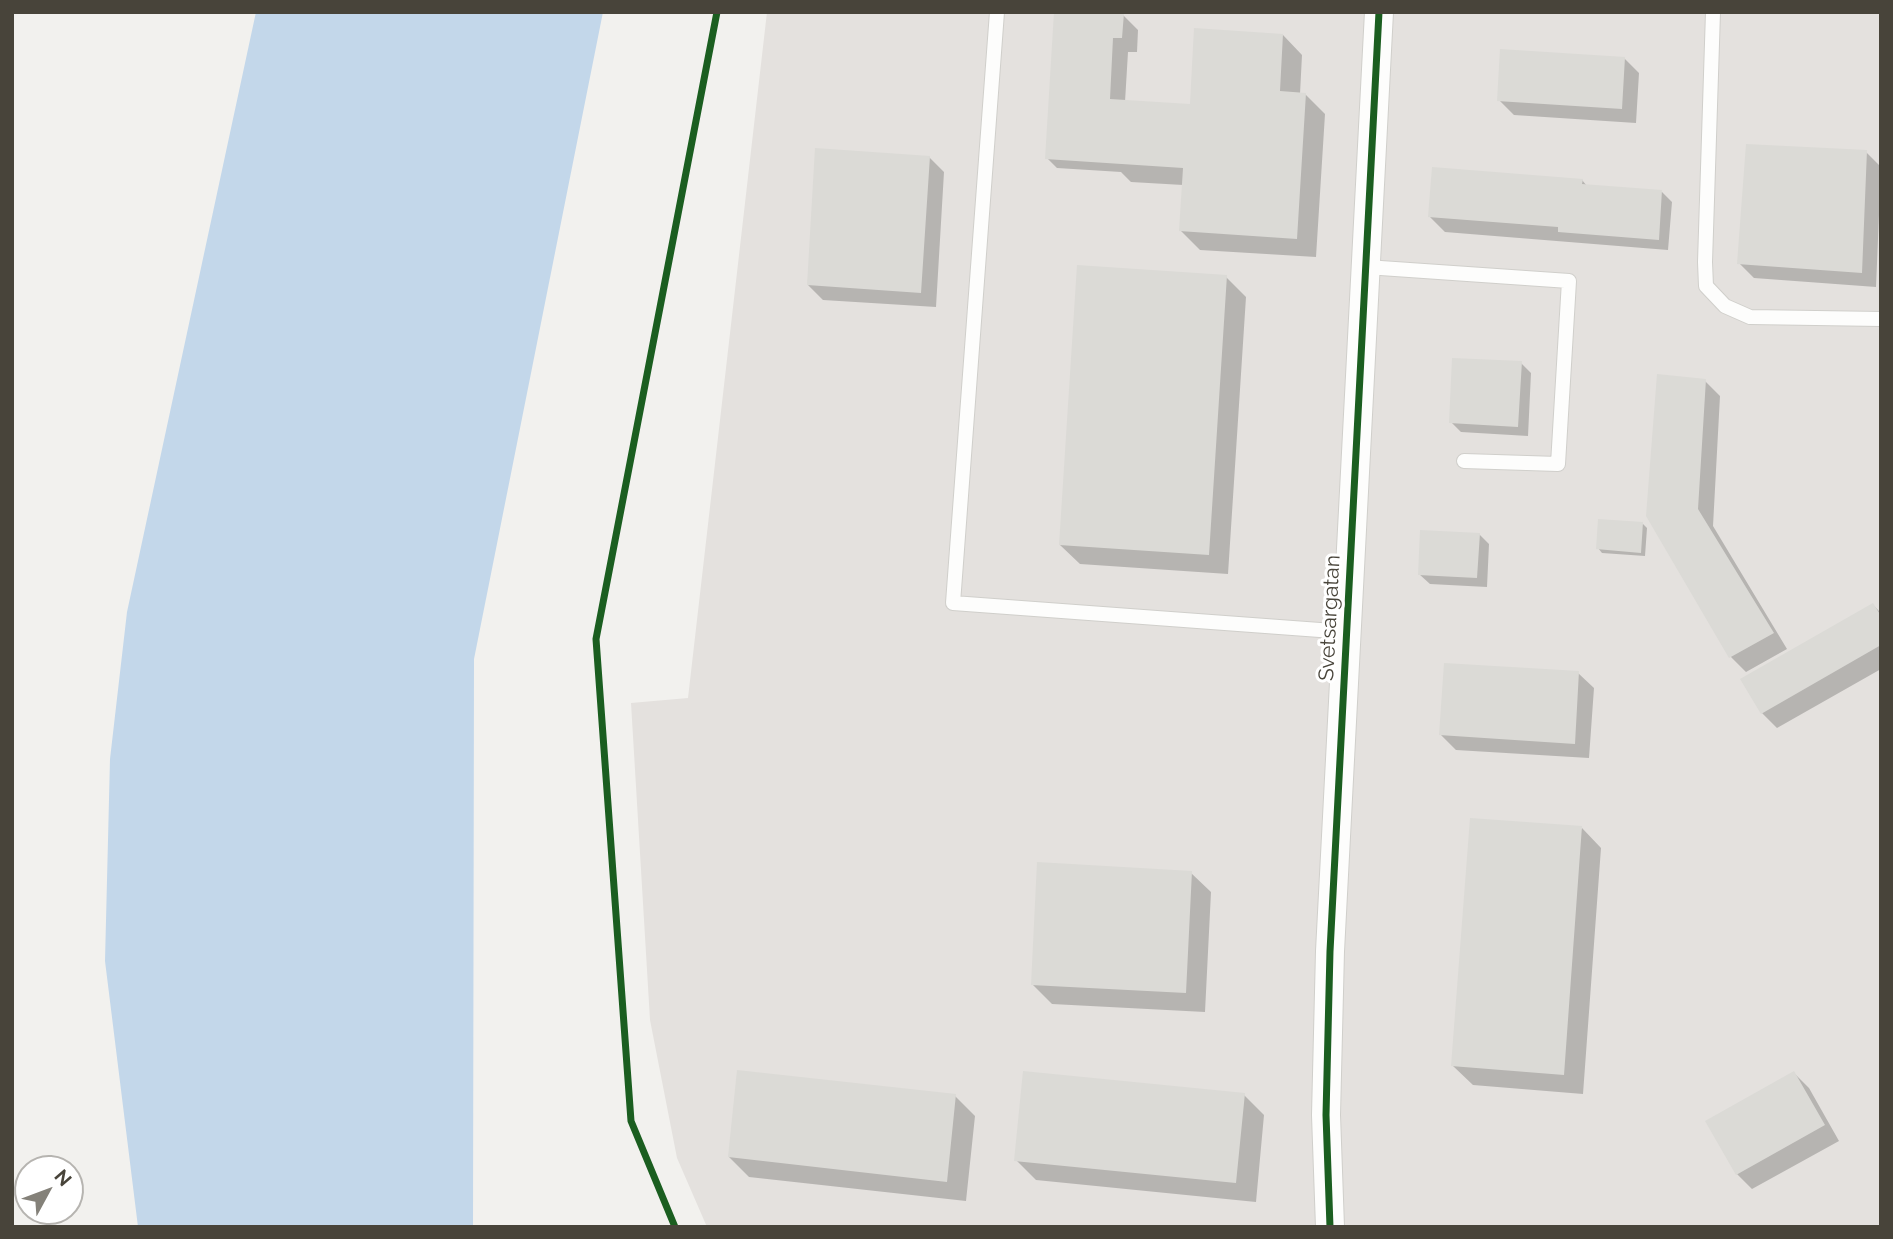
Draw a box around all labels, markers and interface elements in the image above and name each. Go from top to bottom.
street label: Svetsargatan [1314,554,1346,682]
north arrow [14,1155,84,1225]
text: N [50,1165,76,1190]

